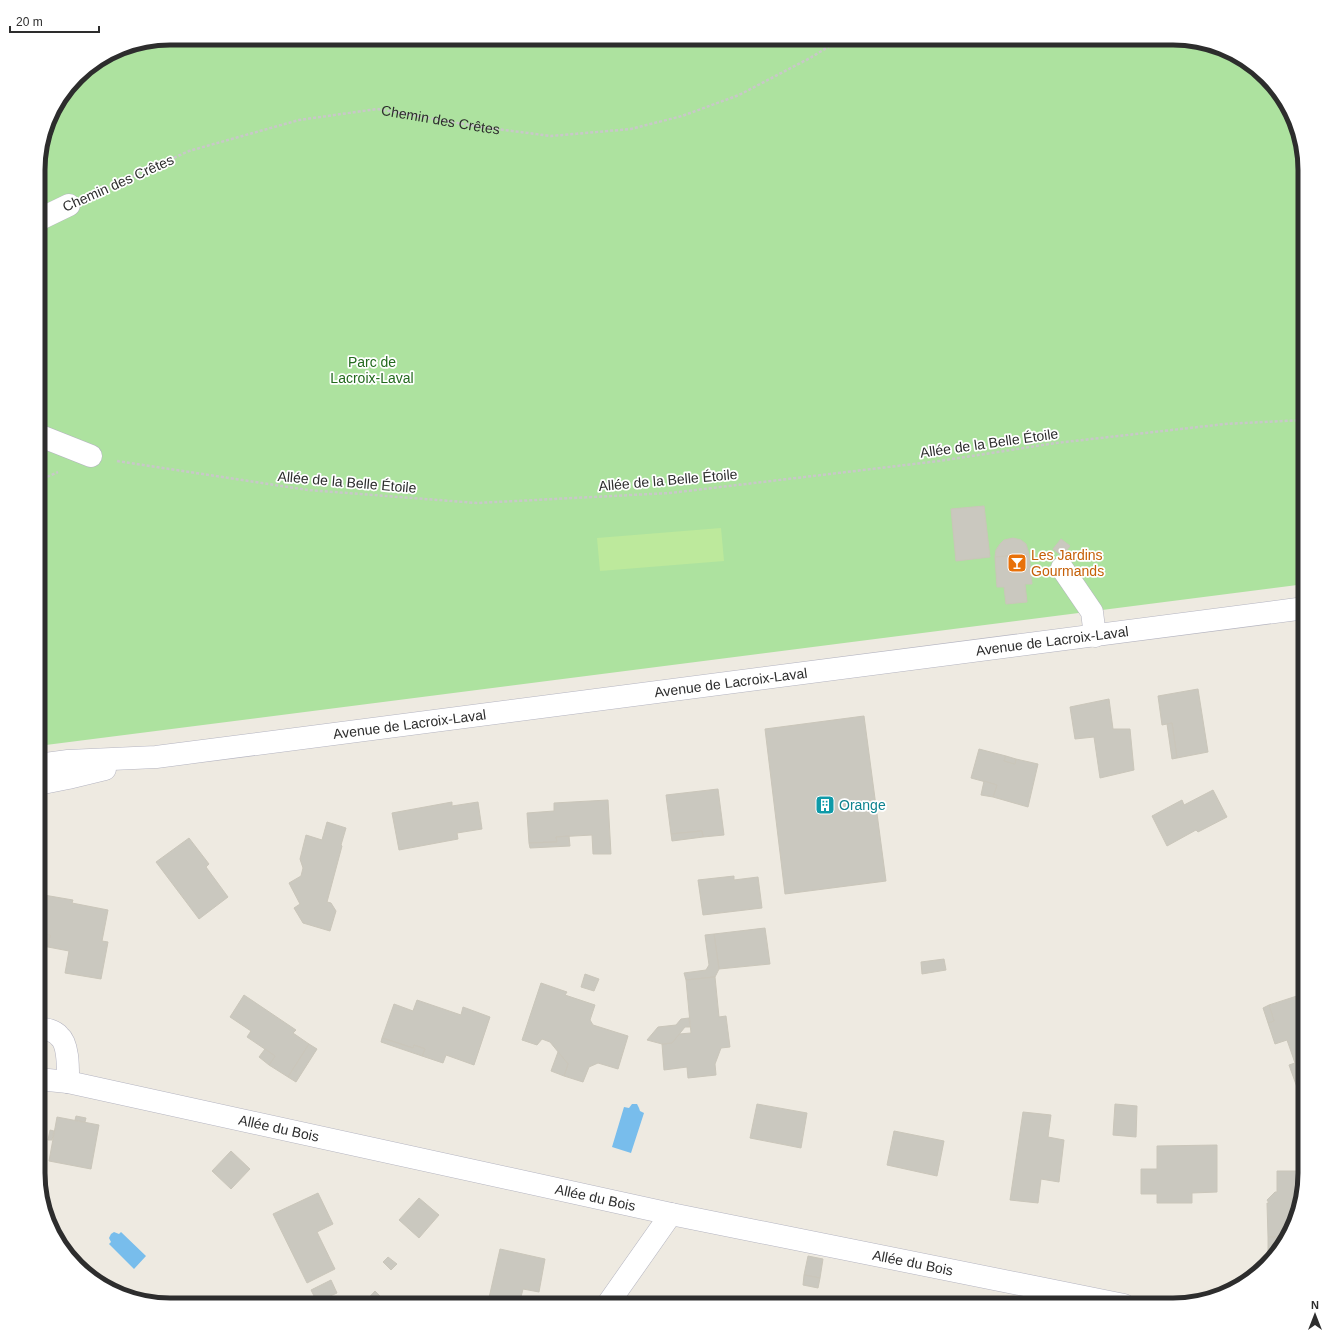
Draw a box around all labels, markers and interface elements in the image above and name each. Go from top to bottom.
scale bar [10,8,99,34]
text: 20 m [16,15,43,29]
street label: Chemin des Crêtes [380,102,501,137]
street label: Chemin des Crêtes [60,151,176,215]
park label: Parc de Lacroix-Laval [330,354,414,386]
street label: Allée de la Belle Étoile [919,425,1059,461]
street label: Allée de la Belle Étoile [598,466,738,494]
street label: Allée de la Belle Étoile [277,468,417,496]
place label: Les Jardins Gourmands [1031,547,1104,579]
bar icon: Les Jardins Gourmands [1006,552,1028,574]
street label: Avenue de Lacroix-Laval [975,623,1130,659]
street label: Avenue de Lacroix-Laval [653,665,808,700]
street label: Avenue de Lacroix-Laval [332,706,487,742]
building icon: Orange [814,794,836,816]
place label: Orange [839,797,886,813]
street label: Allée du Bois [237,1112,321,1145]
street label: Allée du Bois [554,1181,637,1214]
street label: Allée du Bois [871,1247,954,1278]
north arrow [1295,1295,1335,1335]
text: N [1311,1299,1319,1311]

